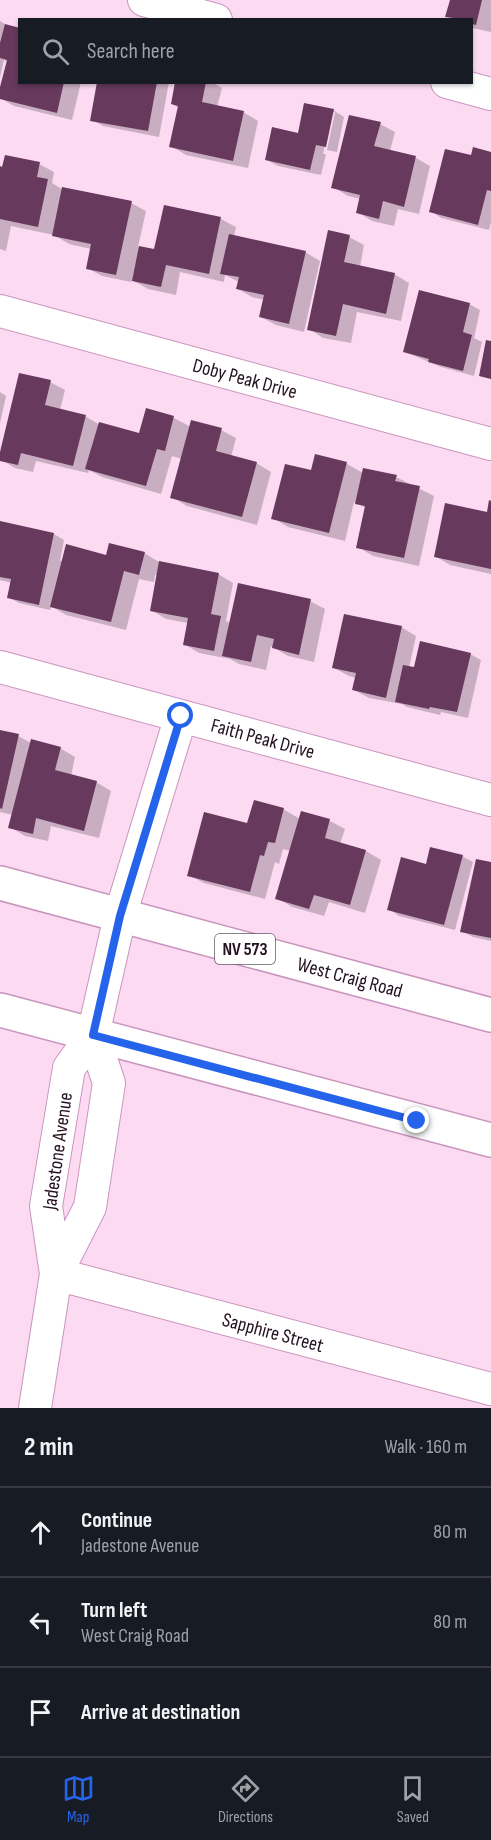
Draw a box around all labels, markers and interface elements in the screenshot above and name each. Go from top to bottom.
search box [18,18,473,84]
icon: search [39,35,72,68]
text: Search here [87,38,174,65]
street label: Doby Peak Drive [190,354,300,404]
route start [167,702,193,728]
street label: Faith Peak Drive [208,714,317,764]
road number: NV 573 [215,934,275,964]
street label: West Craig Road [294,952,405,1004]
street label: Jadestone Avenue [38,1091,78,1212]
route end [403,1107,429,1133]
street label: Sapphire Street [219,1308,326,1358]
text: 2 min [24,1432,74,1463]
text: Walk · 160 m [384,1435,467,1459]
text: Continue [81,1507,152,1534]
icon: ahead [24,1516,57,1549]
text: 80 m [433,1520,467,1544]
text: Jadestone Avenue [81,1534,199,1558]
text: Turn left [81,1597,147,1624]
icon: left [24,1606,57,1639]
text: 80 m [433,1610,467,1634]
text: West Craig Road [81,1624,189,1648]
icon: arrive [24,1696,57,1729]
text: Arrive at destination [81,1699,240,1726]
tab: Map [62,1772,95,1827]
tab: Directions [218,1772,273,1827]
tab: Saved [396,1772,429,1827]

